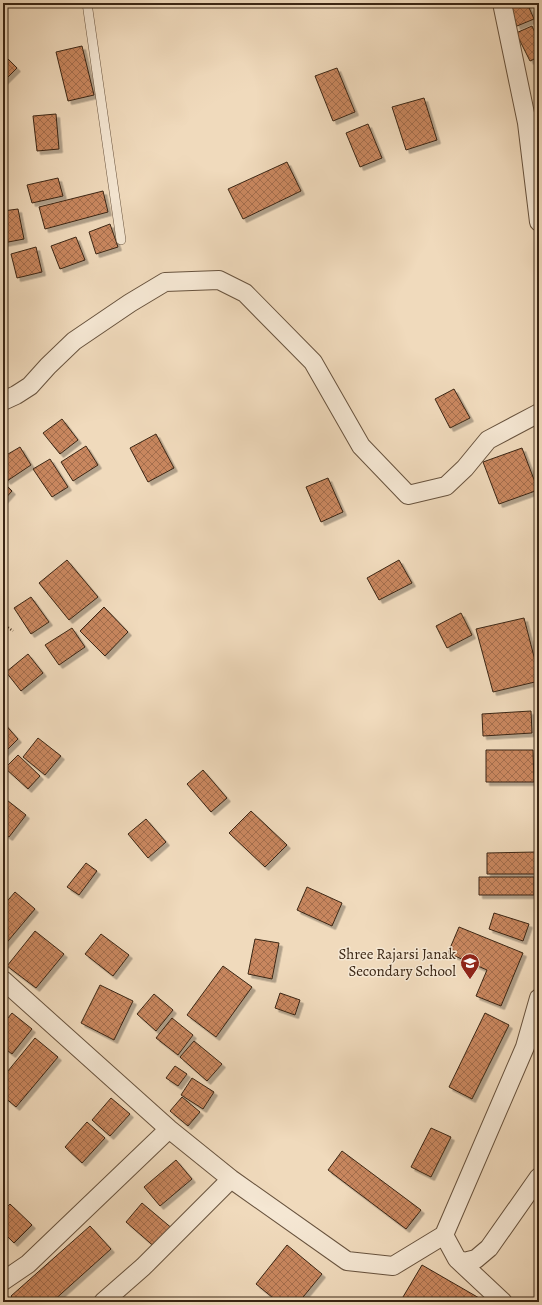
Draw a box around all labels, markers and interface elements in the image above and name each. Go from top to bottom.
place label: Shree Rajarsi Janak Secondary School [339,944,457,981]
school or university icon: Shree Rajarsi Janak Secondary School [459,952,481,980]

